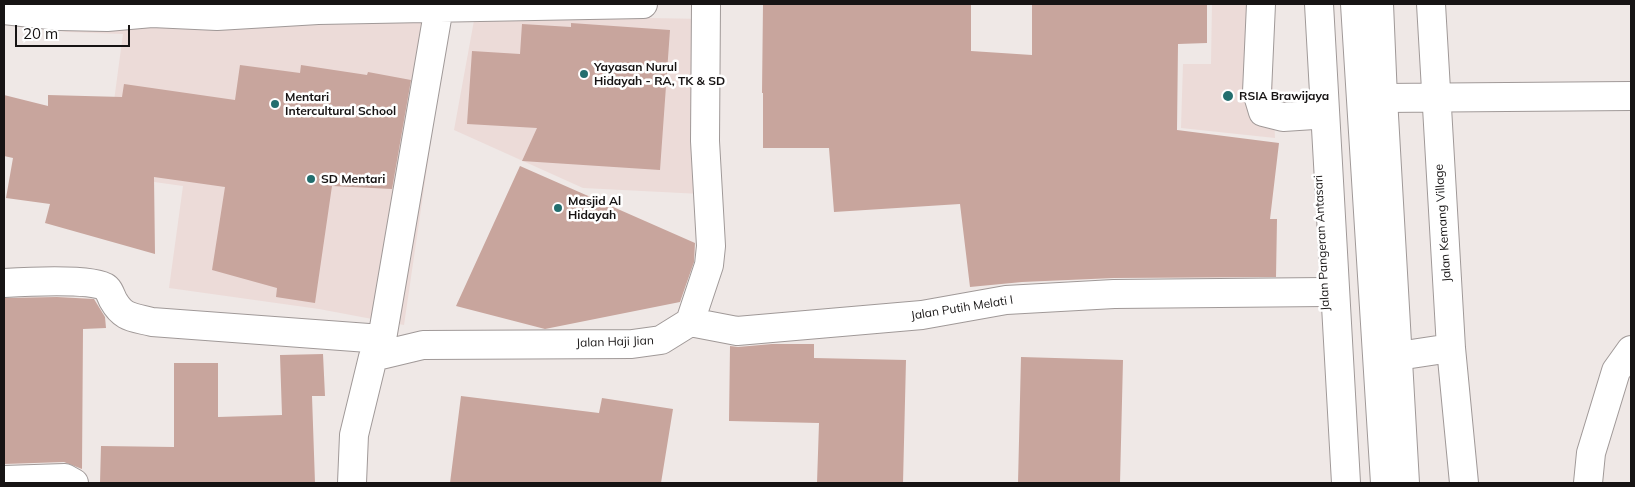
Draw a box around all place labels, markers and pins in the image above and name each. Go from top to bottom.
place label: Yayasan Nurul Hidayah - RA, TK & SD [594,60,725,88]
marker: Yayasan Nurul Hidayah - RA, TK & SD [578,68,590,80]
marker: RSIA Brawijaya [1221,89,1235,103]
place label: RSIA Brawijaya [1239,89,1329,103]
place label: Mentari Intercultural School [285,90,396,118]
marker: Mentari Intercultural School [269,98,281,110]
place label: SD Mentari [321,172,385,186]
marker: SD Mentari [305,173,317,185]
place label: Masjid Al Hidayah [568,194,621,222]
marker: Masjid Al Hidayah [552,202,564,214]

